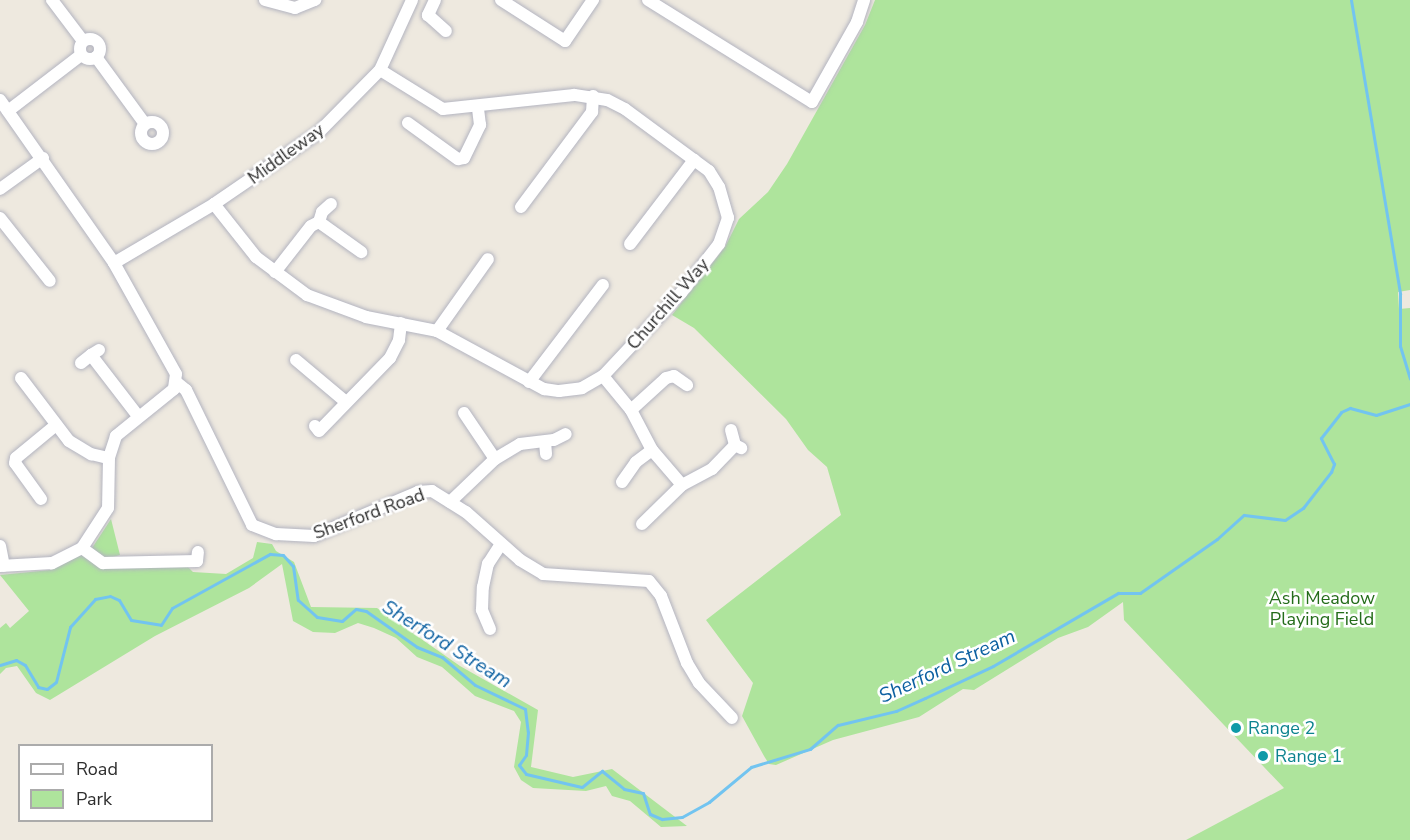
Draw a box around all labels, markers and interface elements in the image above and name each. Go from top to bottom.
street label: Middleway [244,119,328,189]
street label: Churchill Way [622,254,714,354]
street label: Sherford Road [310,484,428,544]
park label: Ash Meadow Playing Field [1269,588,1375,630]
water label: Sherford Stream [378,595,516,693]
water label: Sherford Stream [875,624,1019,708]
place label: Range 2 [1248,717,1315,739]
marker: Range 2 [1229,721,1243,735]
legend [18,744,213,822]
place label: Range 1 [1275,745,1342,767]
marker: Range 1 [1256,749,1270,763]
text: Road [76,757,118,781]
text: Park [76,787,112,811]

